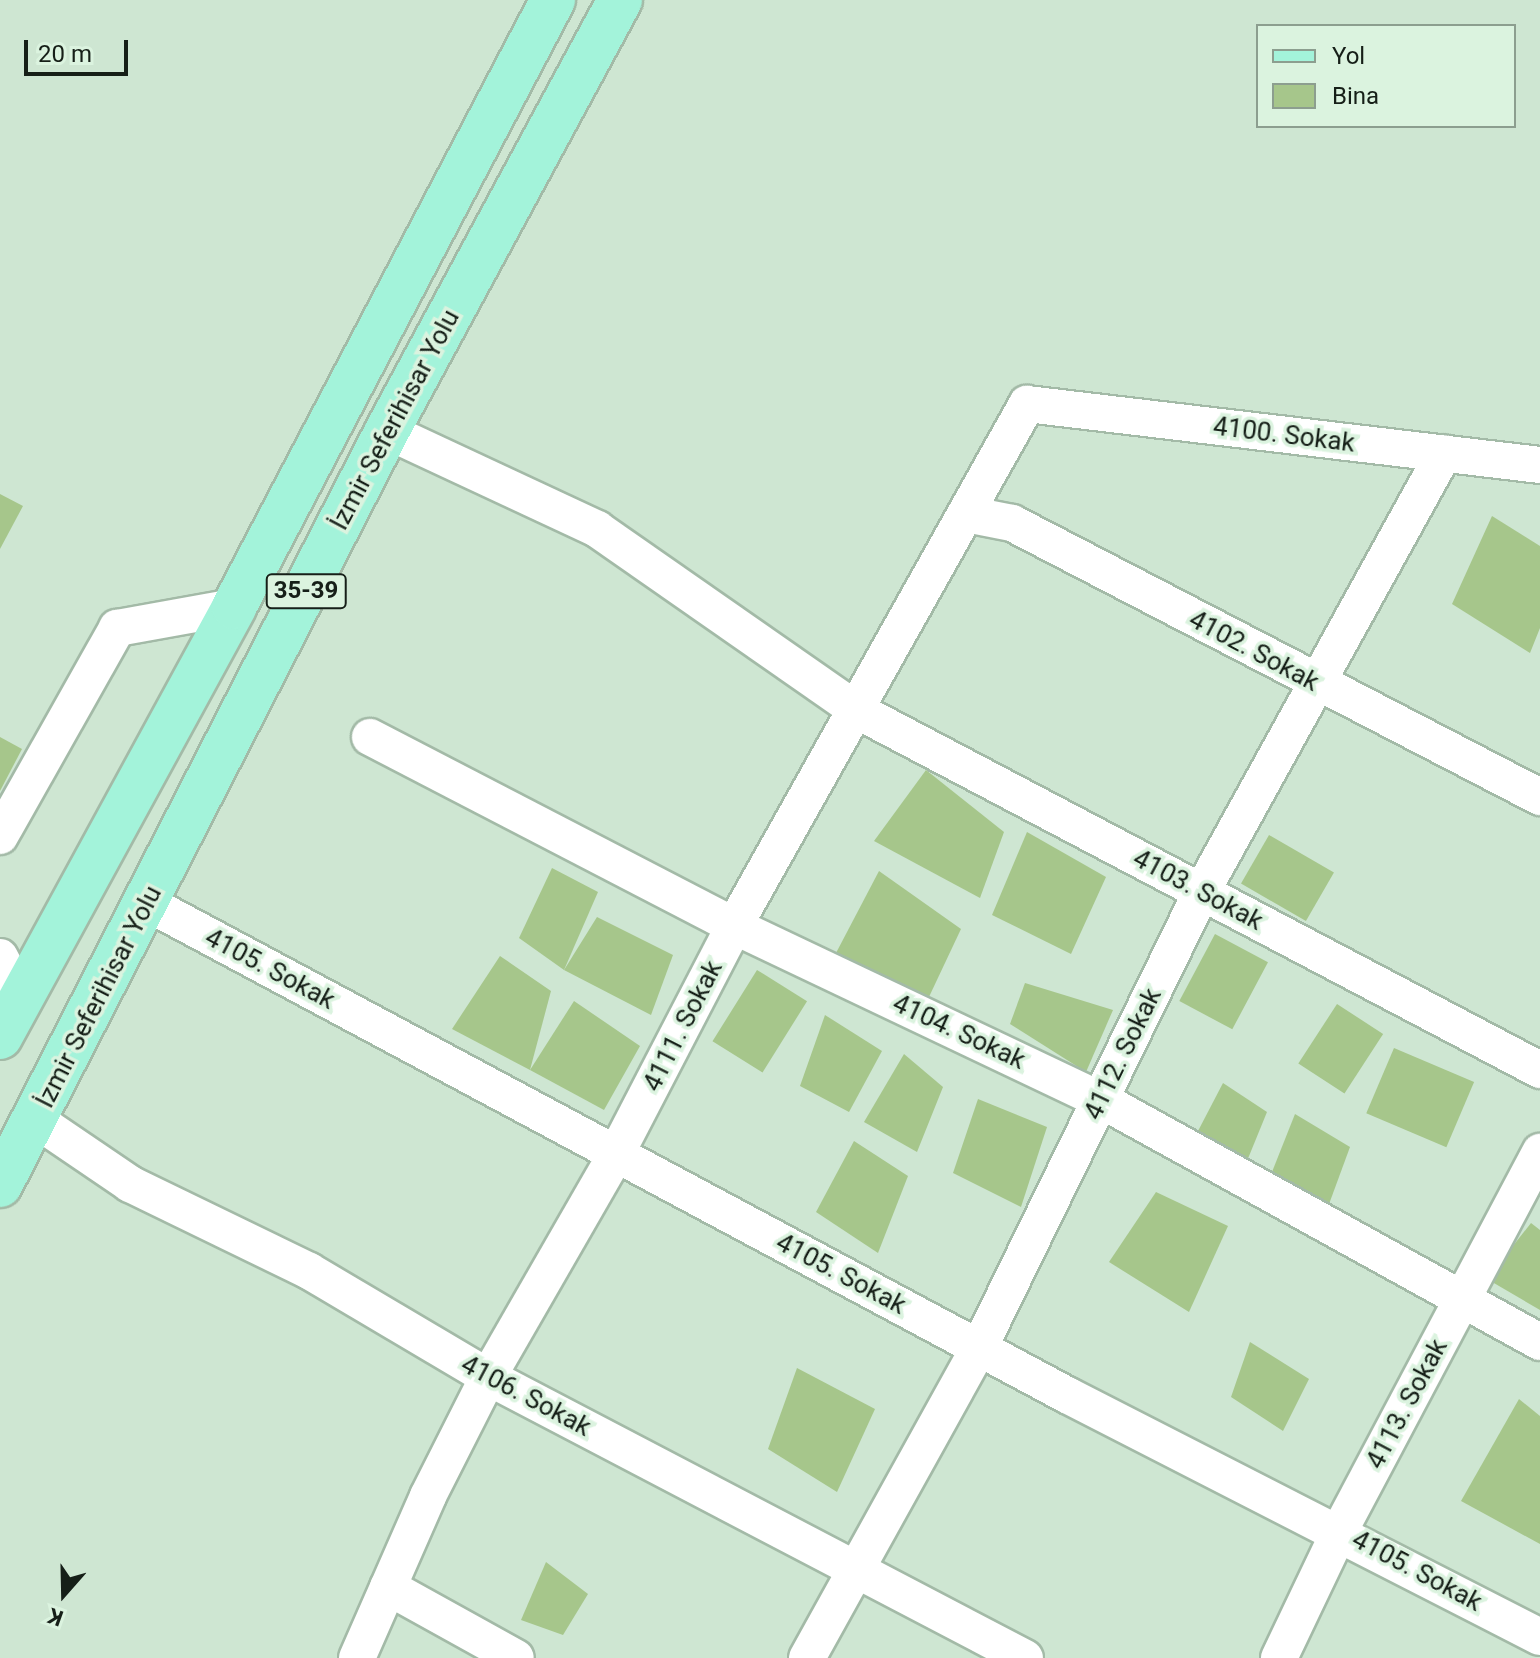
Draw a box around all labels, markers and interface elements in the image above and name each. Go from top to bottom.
scale bar [28,24,132,74]
legend [1256,24,1516,128]
text: 20 m [38,40,92,68]
text: Yol [1332,42,1365,70]
text: Bina [1332,82,1379,110]
street label: İzmir Seferihisar Yolu [324,305,466,535]
street label: 4100. Sokak [1211,411,1357,459]
road number: 35-39 [264,571,348,611]
street label: 4102. Sokak [1184,604,1324,698]
street label: 4103. Sokak [1128,843,1268,937]
street label: İzmir Seferihisar Yolu [29,881,169,1113]
street label: 4105. Sokak [200,922,340,1016]
street label: 4111. Sokak [637,955,729,1097]
street label: 4112. Sokak [1078,983,1168,1125]
street label: 4104. Sokak [888,988,1030,1076]
street label: 4105. Sokak [771,1227,911,1321]
street label: 4113. Sokak [1360,1334,1454,1474]
street label: 4106. Sokak [456,1349,596,1443]
street label: 4105. Sokak [1347,1524,1487,1618]
north arrow [24,1554,104,1634]
text: K [45,1603,66,1631]

